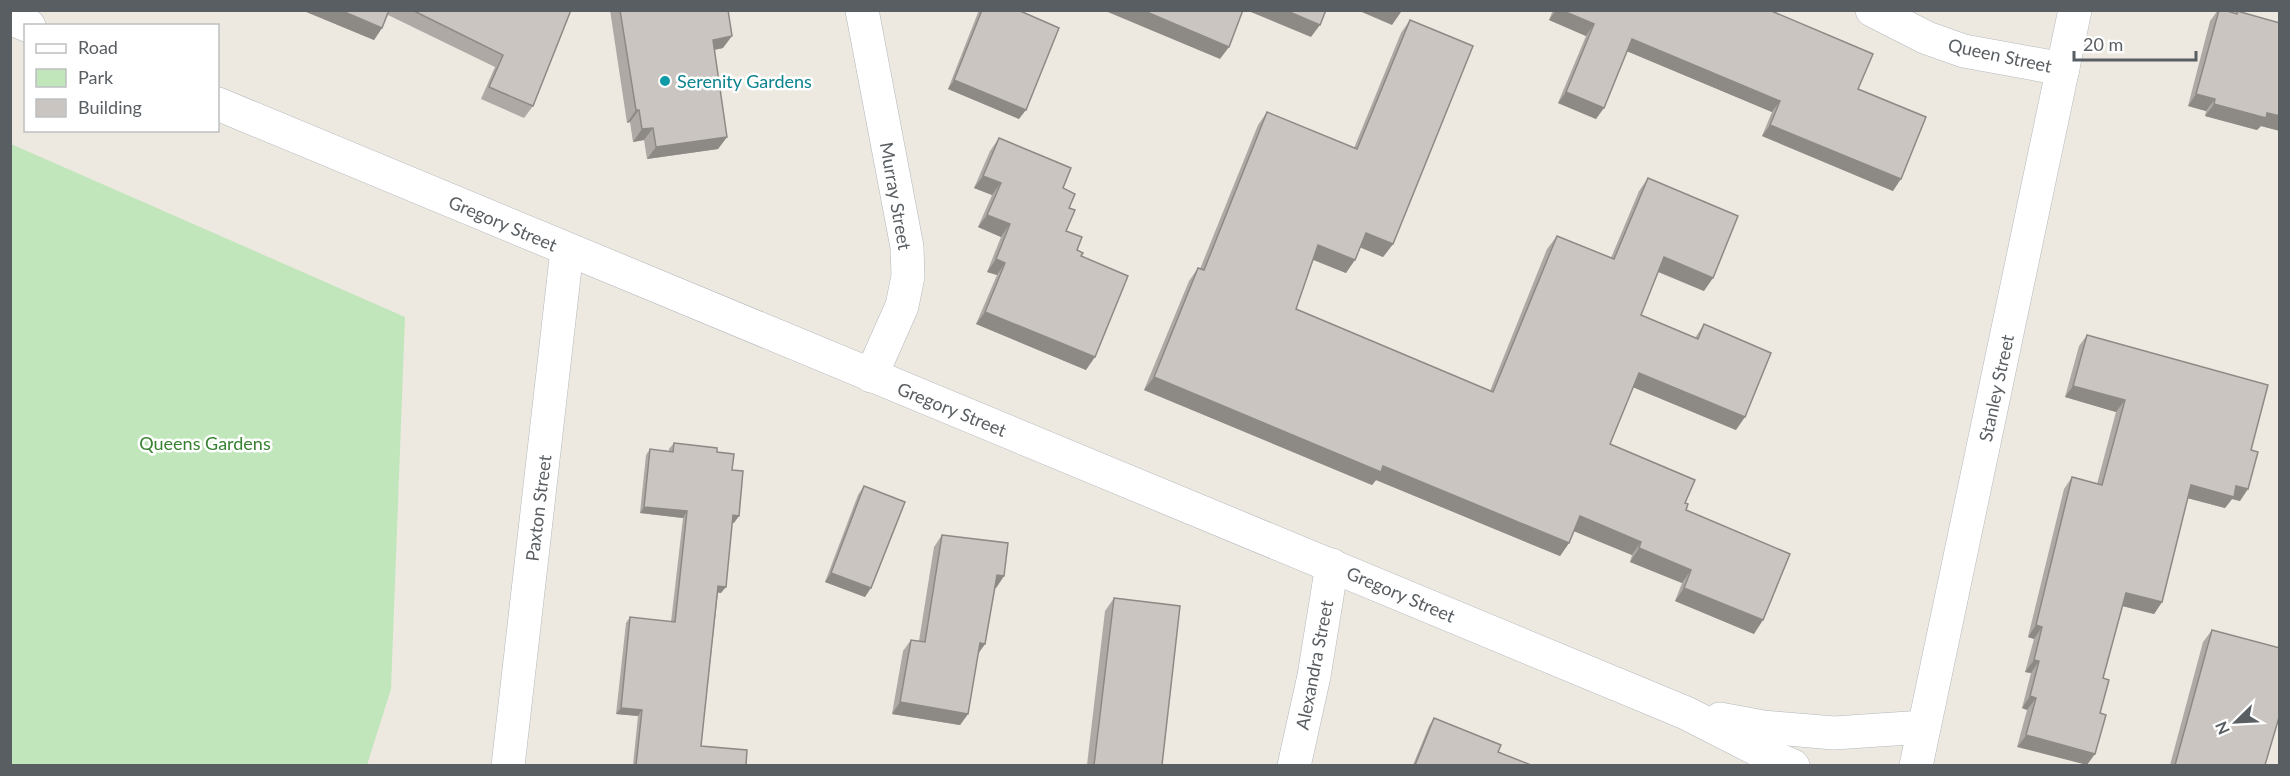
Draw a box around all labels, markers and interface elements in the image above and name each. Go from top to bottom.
legend [24,24,219,132]
scale bar [2074,24,2196,62]
street label: Queen Street [1946,33,2054,77]
text: 20 m [2083,33,2123,55]
text: Road [78,36,118,58]
text: Park [78,66,114,88]
place label: Serenity Gardens [677,70,812,92]
marker: Serenity Gardens [658,74,672,88]
text: Building [78,96,142,118]
street label: Murray Street [876,140,916,252]
street label: Gregory Street [446,190,561,256]
street label: Stanley Street [1974,332,2018,444]
street label: Gregory Street [894,377,1010,441]
park label: Queens Gardens [139,432,271,454]
street label: Paxton Street [521,453,556,562]
street label: Gregory Street [1344,561,1459,627]
street label: Alexandra Street [1291,598,1337,731]
north arrow [2206,692,2266,752]
text: N [2211,719,2233,738]

